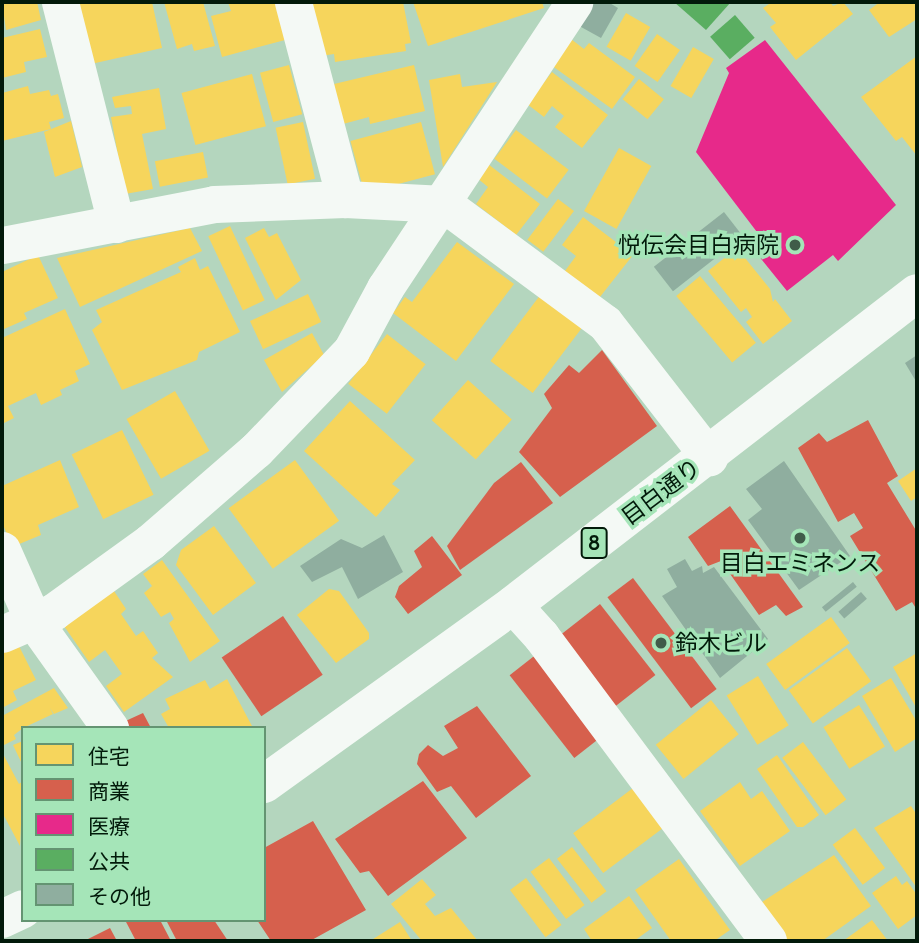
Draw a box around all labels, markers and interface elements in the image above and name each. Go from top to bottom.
place label: 悦伝会目白病院 [618,231,779,259]
marker: 悦伝会目白病院 [785,235,805,255]
street label: 目白通り [616,453,706,531]
road number: 8 [580,526,608,560]
marker: 目白エミネンス [792,530,808,546]
place label: 目白エミネンス [720,549,880,577]
place label: 鈴木ビル [675,629,767,657]
marker: 鈴木ビル [653,635,669,651]
legend [21,726,266,922]
text: 住宅 [88,744,130,769]
text: 商業 [88,779,130,804]
text: 医療 [88,814,130,839]
text: 公共 [88,849,130,874]
text: その他 [88,884,151,909]

